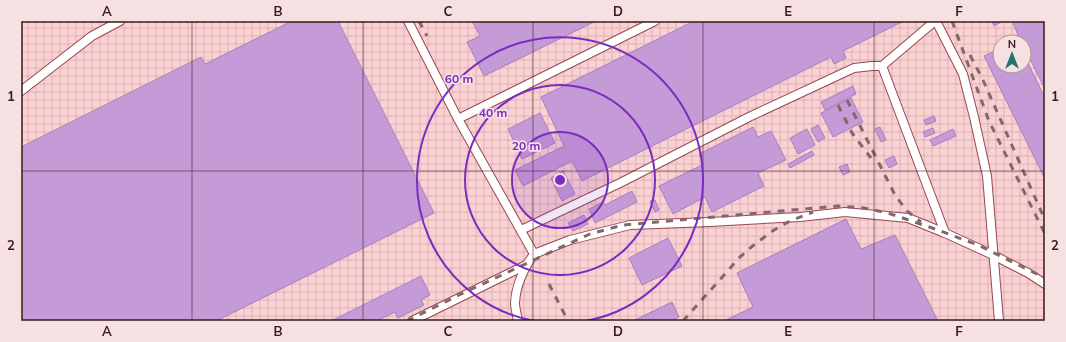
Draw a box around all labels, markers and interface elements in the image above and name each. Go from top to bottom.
text: A [102,3,112,19]
text: B [274,3,283,19]
text: C [444,3,453,19]
text: D [613,3,623,19]
text: E [784,3,792,19]
text: F [955,3,963,19]
north arrow [992,34,1032,74]
text: N [1008,37,1016,51]
text: 60 m [445,71,473,86]
text: 1 [7,88,15,104]
text: 1 [1051,88,1059,104]
text: 40 m [479,105,507,120]
text: 20 m [512,138,540,153]
centre of rings [553,173,567,187]
text: 2 [7,237,15,253]
text: 2 [1051,237,1059,253]
text: A [102,323,112,339]
text: B [274,323,283,339]
text: C [444,323,453,339]
text: D [613,323,623,339]
text: E [784,323,792,339]
text: F [955,323,963,339]

